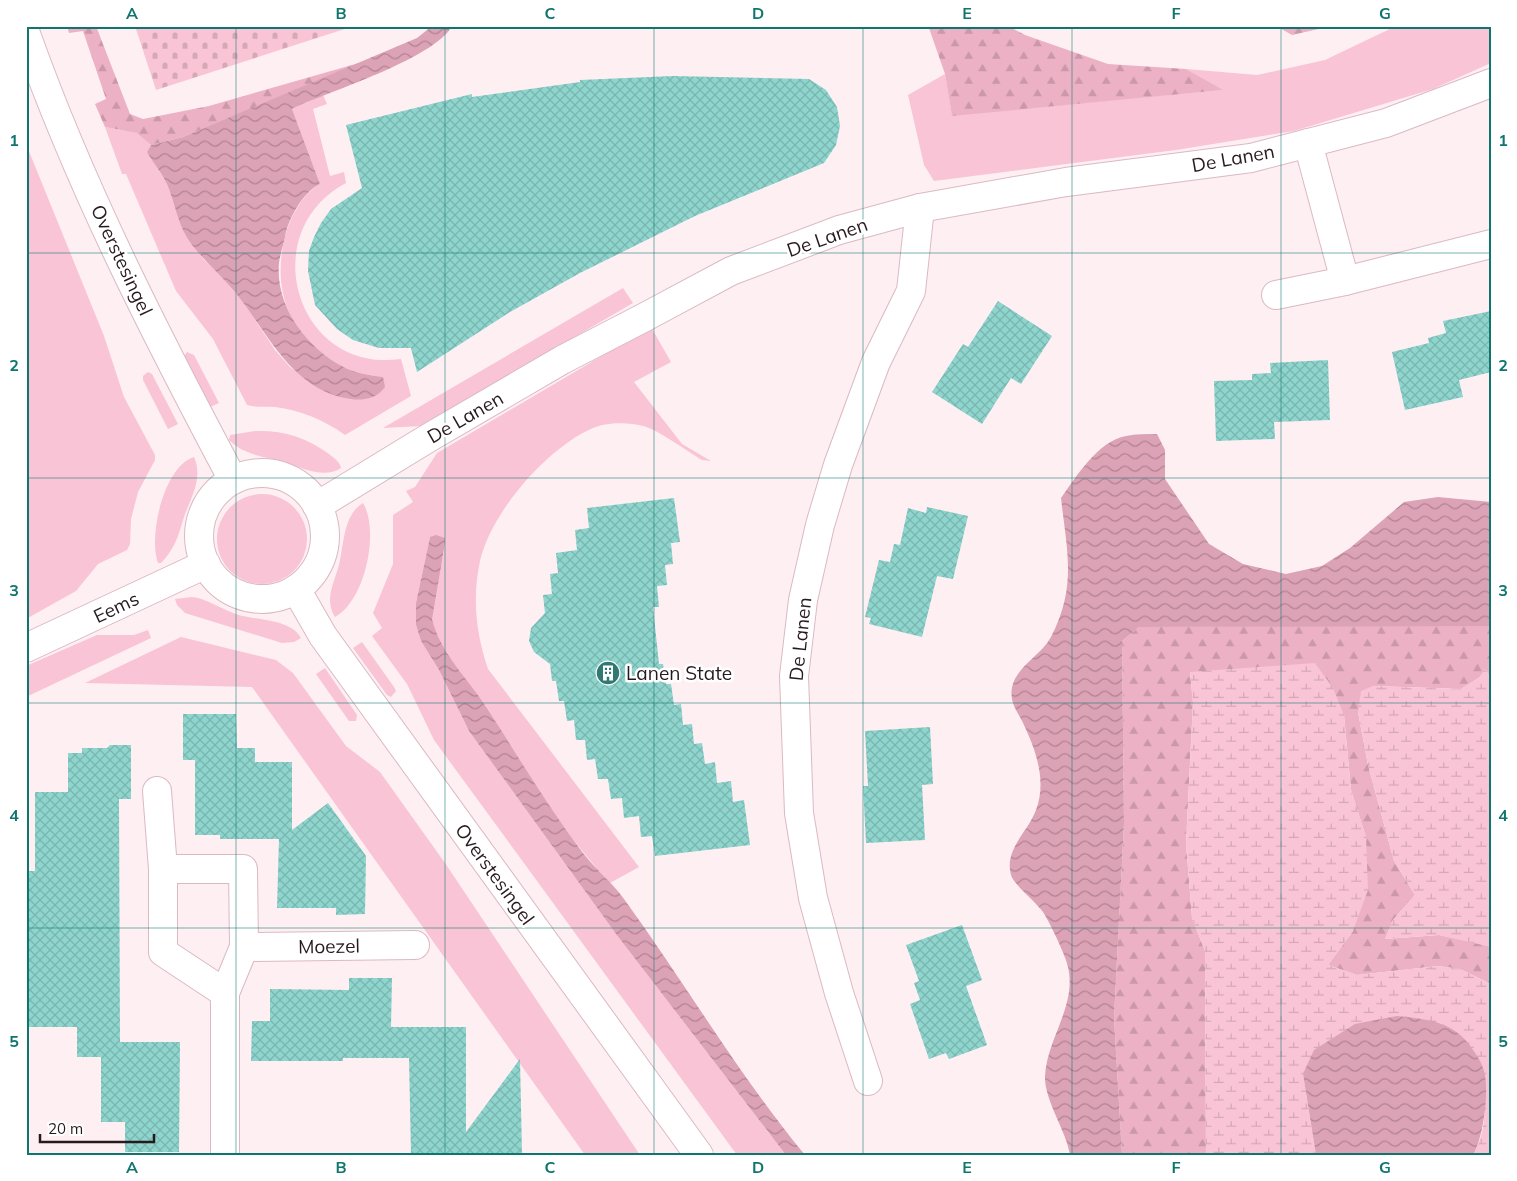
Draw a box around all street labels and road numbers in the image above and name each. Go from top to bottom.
street label: De Lanen [1190,139,1276,177]
street label: Overstesingel [86,201,158,319]
street label: De Lanen [783,212,871,262]
street label: De Lanen [423,386,507,448]
street label: Eems [89,586,143,628]
street label: De Lanen [784,596,816,682]
street label: Overstesingel [450,819,540,929]
street label: Moezel [298,933,360,959]

